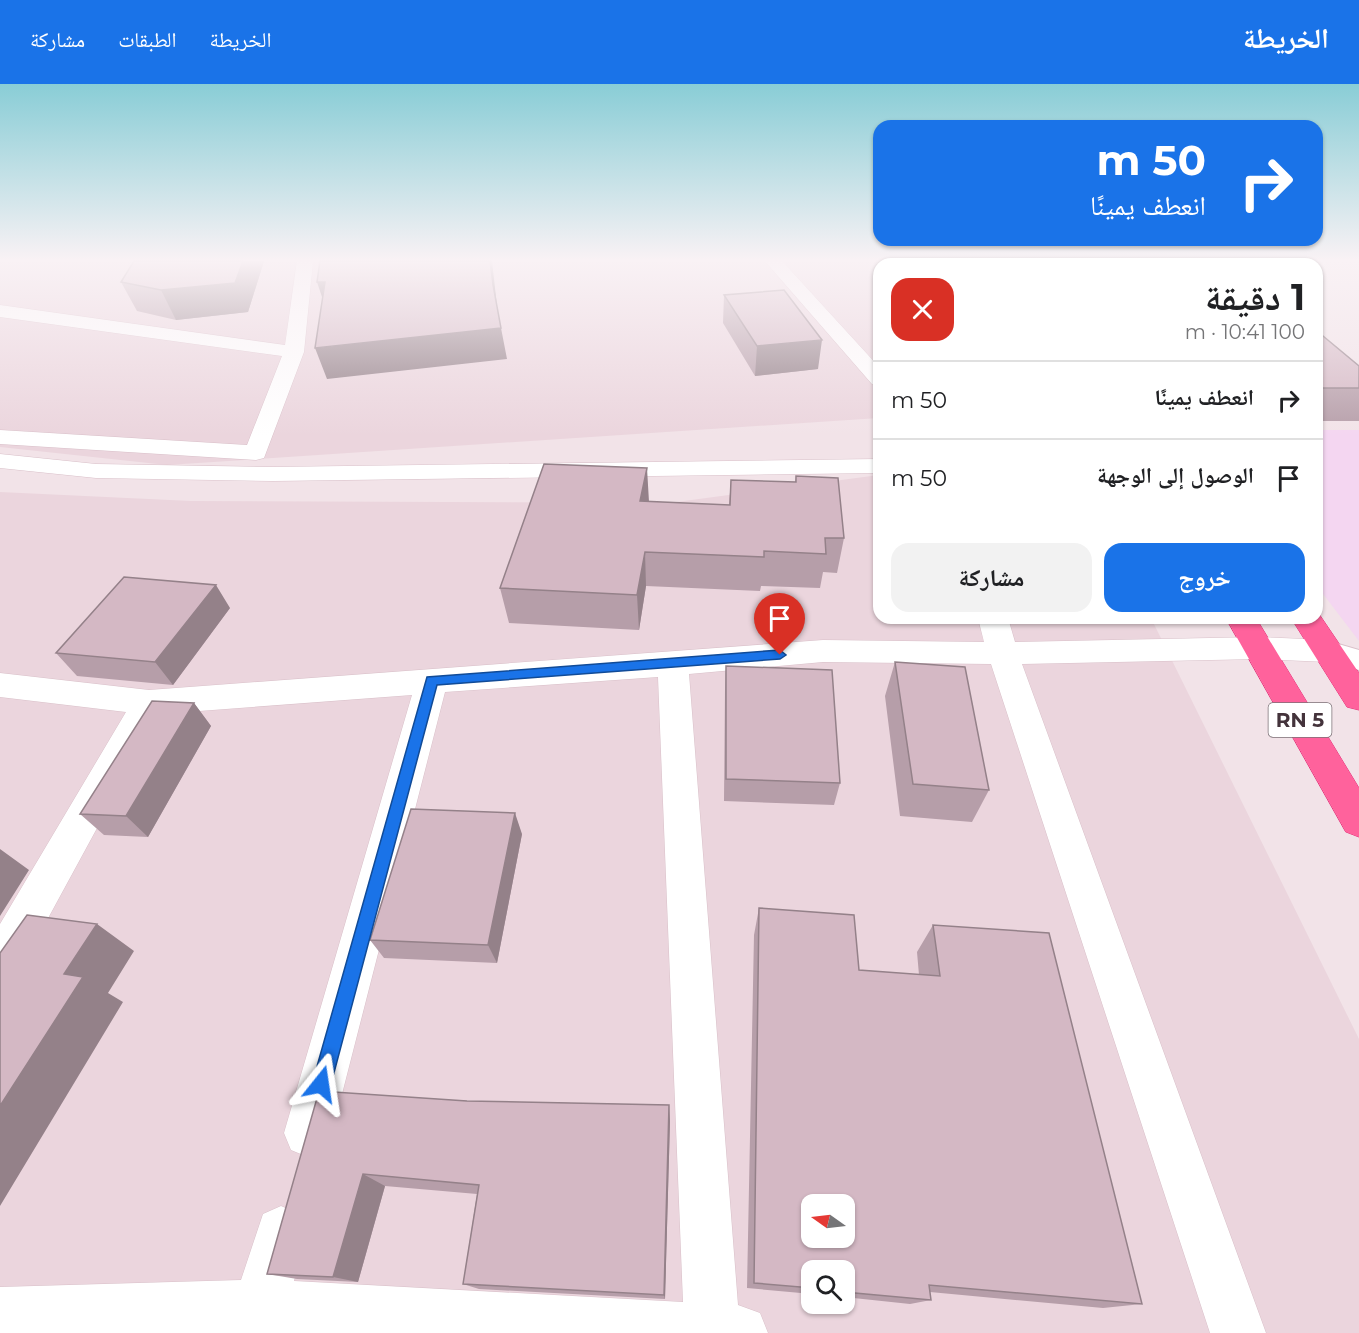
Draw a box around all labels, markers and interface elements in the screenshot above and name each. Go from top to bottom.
text: الخريطة [1243,21,1329,55]
text: مشاركة [30,27,85,52]
text: الطبقات [118,27,177,52]
text: الخريطة [210,27,271,52]
text: 50 m [1097,134,1206,186]
icon: right [1227,144,1305,222]
text: انعطف يمينًا [1090,189,1206,222]
text: 1 دقيقة [1205,275,1305,319]
button: close [891,278,954,341]
text: 100 m · 10:41 [1185,320,1305,344]
text: انعطف يمينًا [1154,384,1254,411]
icon: right [1272,384,1305,417]
text: 50 m [891,387,947,414]
text: الوصول إلى الوجهة [1097,462,1254,489]
icon: arrive [1272,462,1305,495]
text: 50 m [891,465,947,492]
button: مشاركة [891,543,1092,612]
button: خروج [1104,543,1305,612]
pin [754,593,805,655]
icon: arrive [763,602,796,635]
road number: RN 5 [1268,703,1332,737]
position arrow [289,1052,353,1116]
north arrow [801,1194,855,1248]
map controls [801,1194,855,1314]
button: search [801,1260,855,1314]

